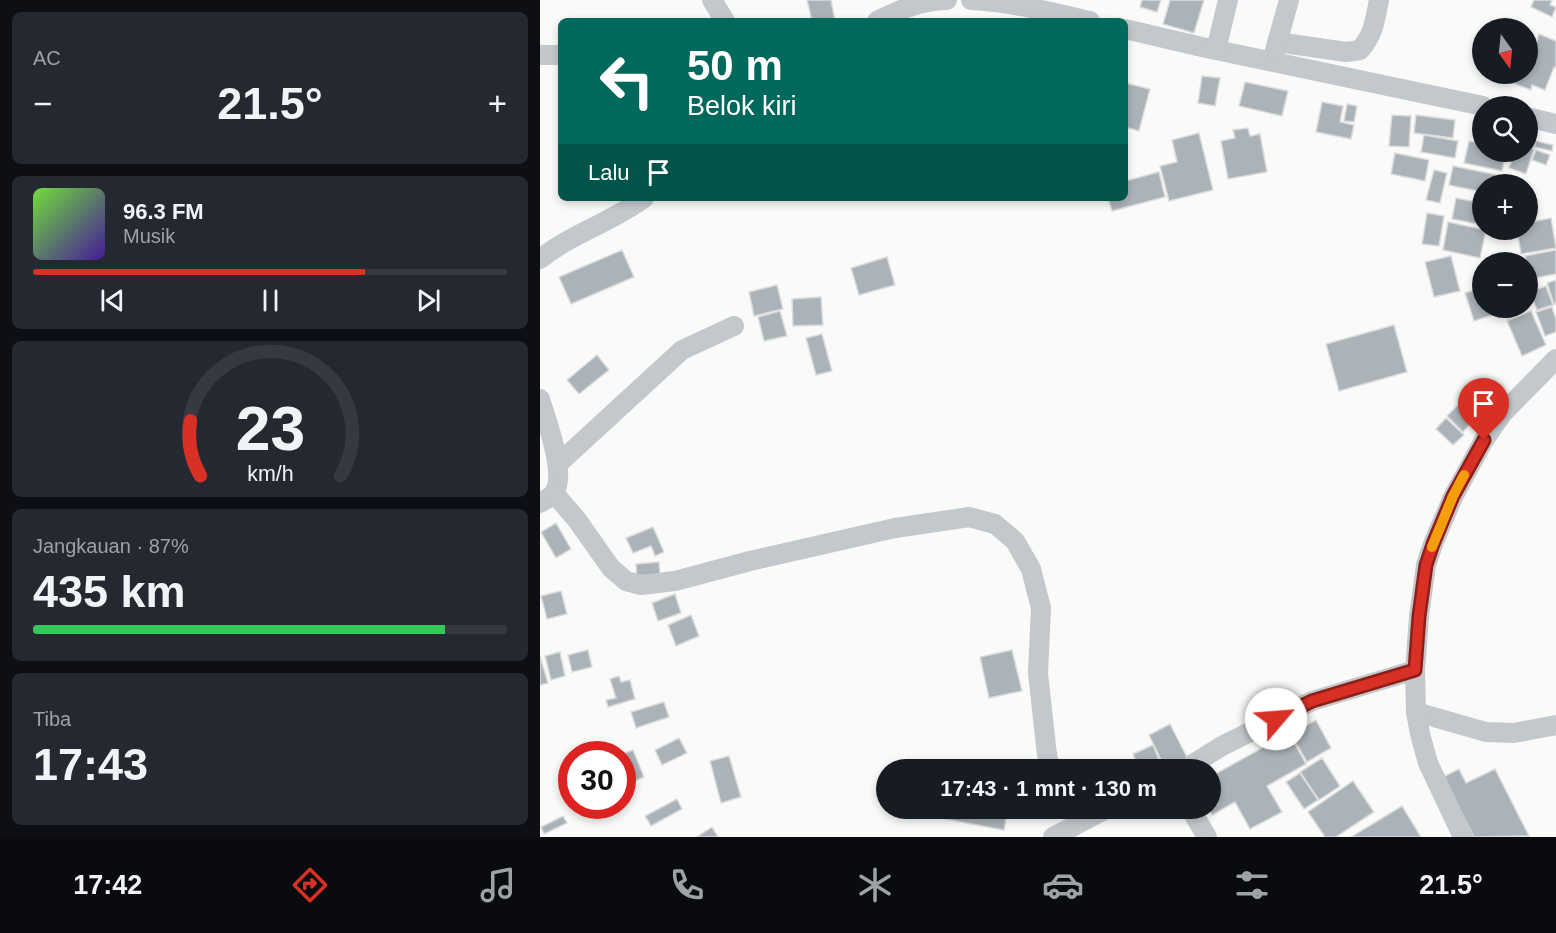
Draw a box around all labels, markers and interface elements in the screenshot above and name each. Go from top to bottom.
north arrow [1472,18,1538,84]
map controls [1472,18,1538,318]
icon: left [588,42,666,120]
text: 50 m [687,42,783,89]
text: AC [33,47,61,69]
text: 21.5° [217,78,323,129]
text: − [33,85,52,122]
text: + [488,85,507,122]
text: Belok kiri [687,91,797,121]
button: search [1472,96,1538,162]
icon: arrive [642,156,675,189]
text: Lalu [588,160,630,185]
button: + [1472,174,1538,240]
text: 96.3 FM [123,199,204,224]
text: Musik [123,225,175,247]
button: − [1472,252,1538,318]
icon: previous [96,284,129,317]
icon: pause [254,284,287,317]
icon: next [412,284,445,317]
pin [1458,378,1509,440]
icon: arrive [1467,387,1500,420]
text: 23 [235,394,305,463]
text: km/h [247,462,293,486]
text: Jangkauan · 87% [33,535,189,557]
text: 435 km [33,566,186,617]
position arrow [1244,687,1308,751]
text: Tiba [33,708,71,730]
text: 17:43 [33,739,148,790]
speed limit sign: 30 [558,741,636,819]
text: 17:43 · 1 mnt · 130 m [940,776,1157,801]
icon: directions [289,864,331,906]
icon: music [477,864,519,906]
icon: phone [666,864,708,906]
icon: climate [854,864,896,906]
icon: car [1042,864,1084,906]
icon: filters [1231,864,1273,906]
text: 17:42 [73,870,142,900]
text: 21.5° [1419,870,1483,900]

